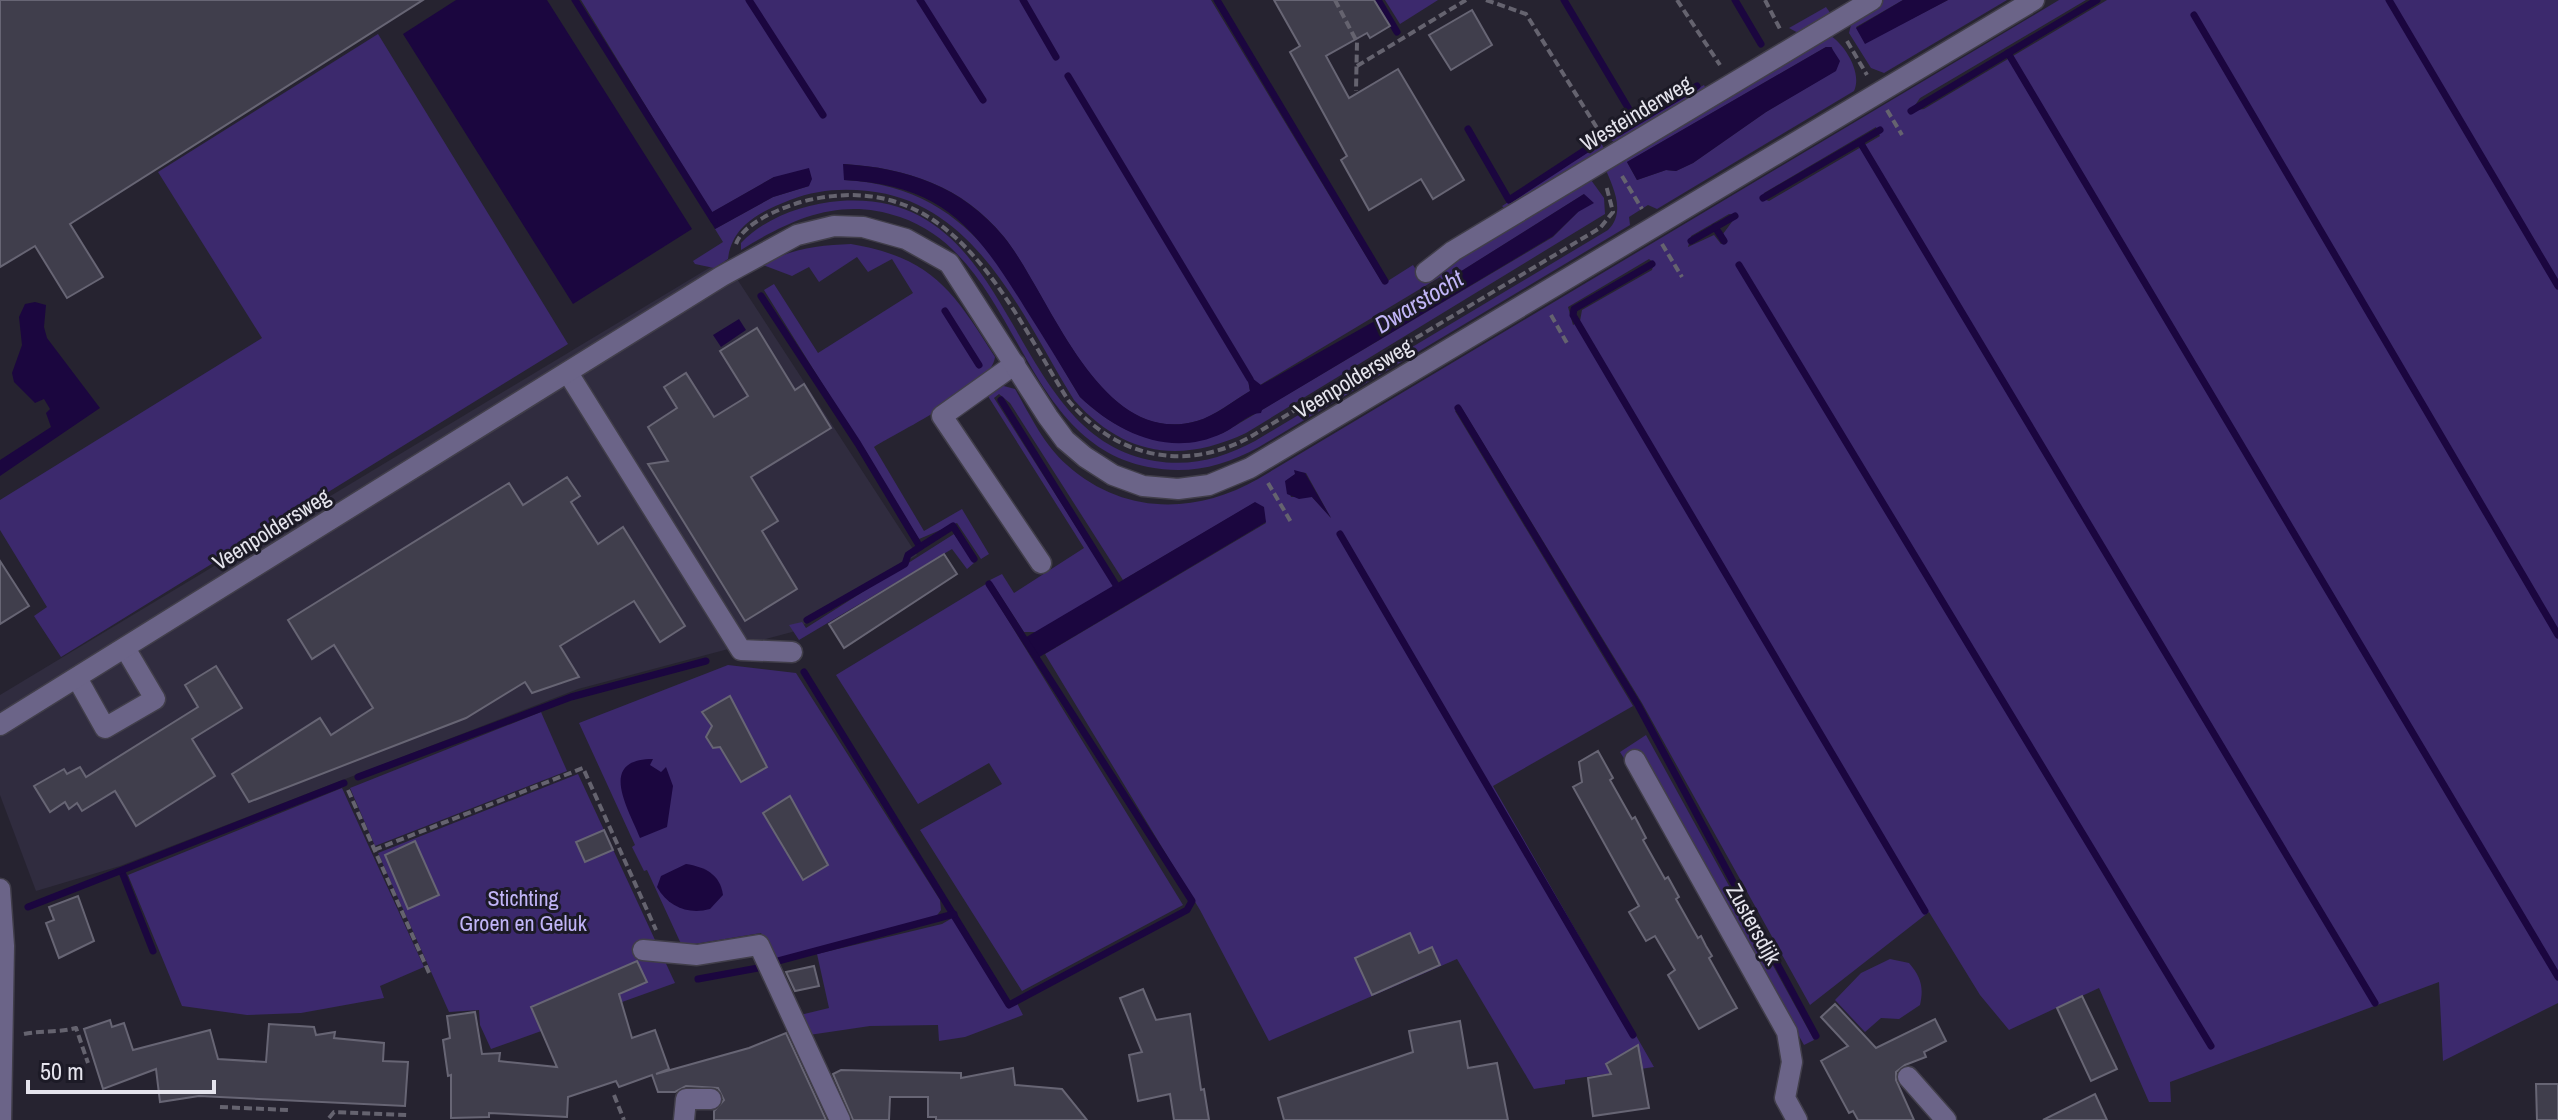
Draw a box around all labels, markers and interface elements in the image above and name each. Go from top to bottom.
street label: Westeinderweg [1575,68,1697,158]
water label: Dwarstocht [1368,262,1469,340]
street label: Veenpoldersweg [1288,331,1418,425]
street label: Veenpoldersweg [206,481,336,577]
street label: Zustersdijk [1719,878,1789,971]
park label: Stichting Groen en Geluk [459,883,588,938]
scale bar [28,1044,214,1094]
text: 50 m [40,1055,84,1087]

